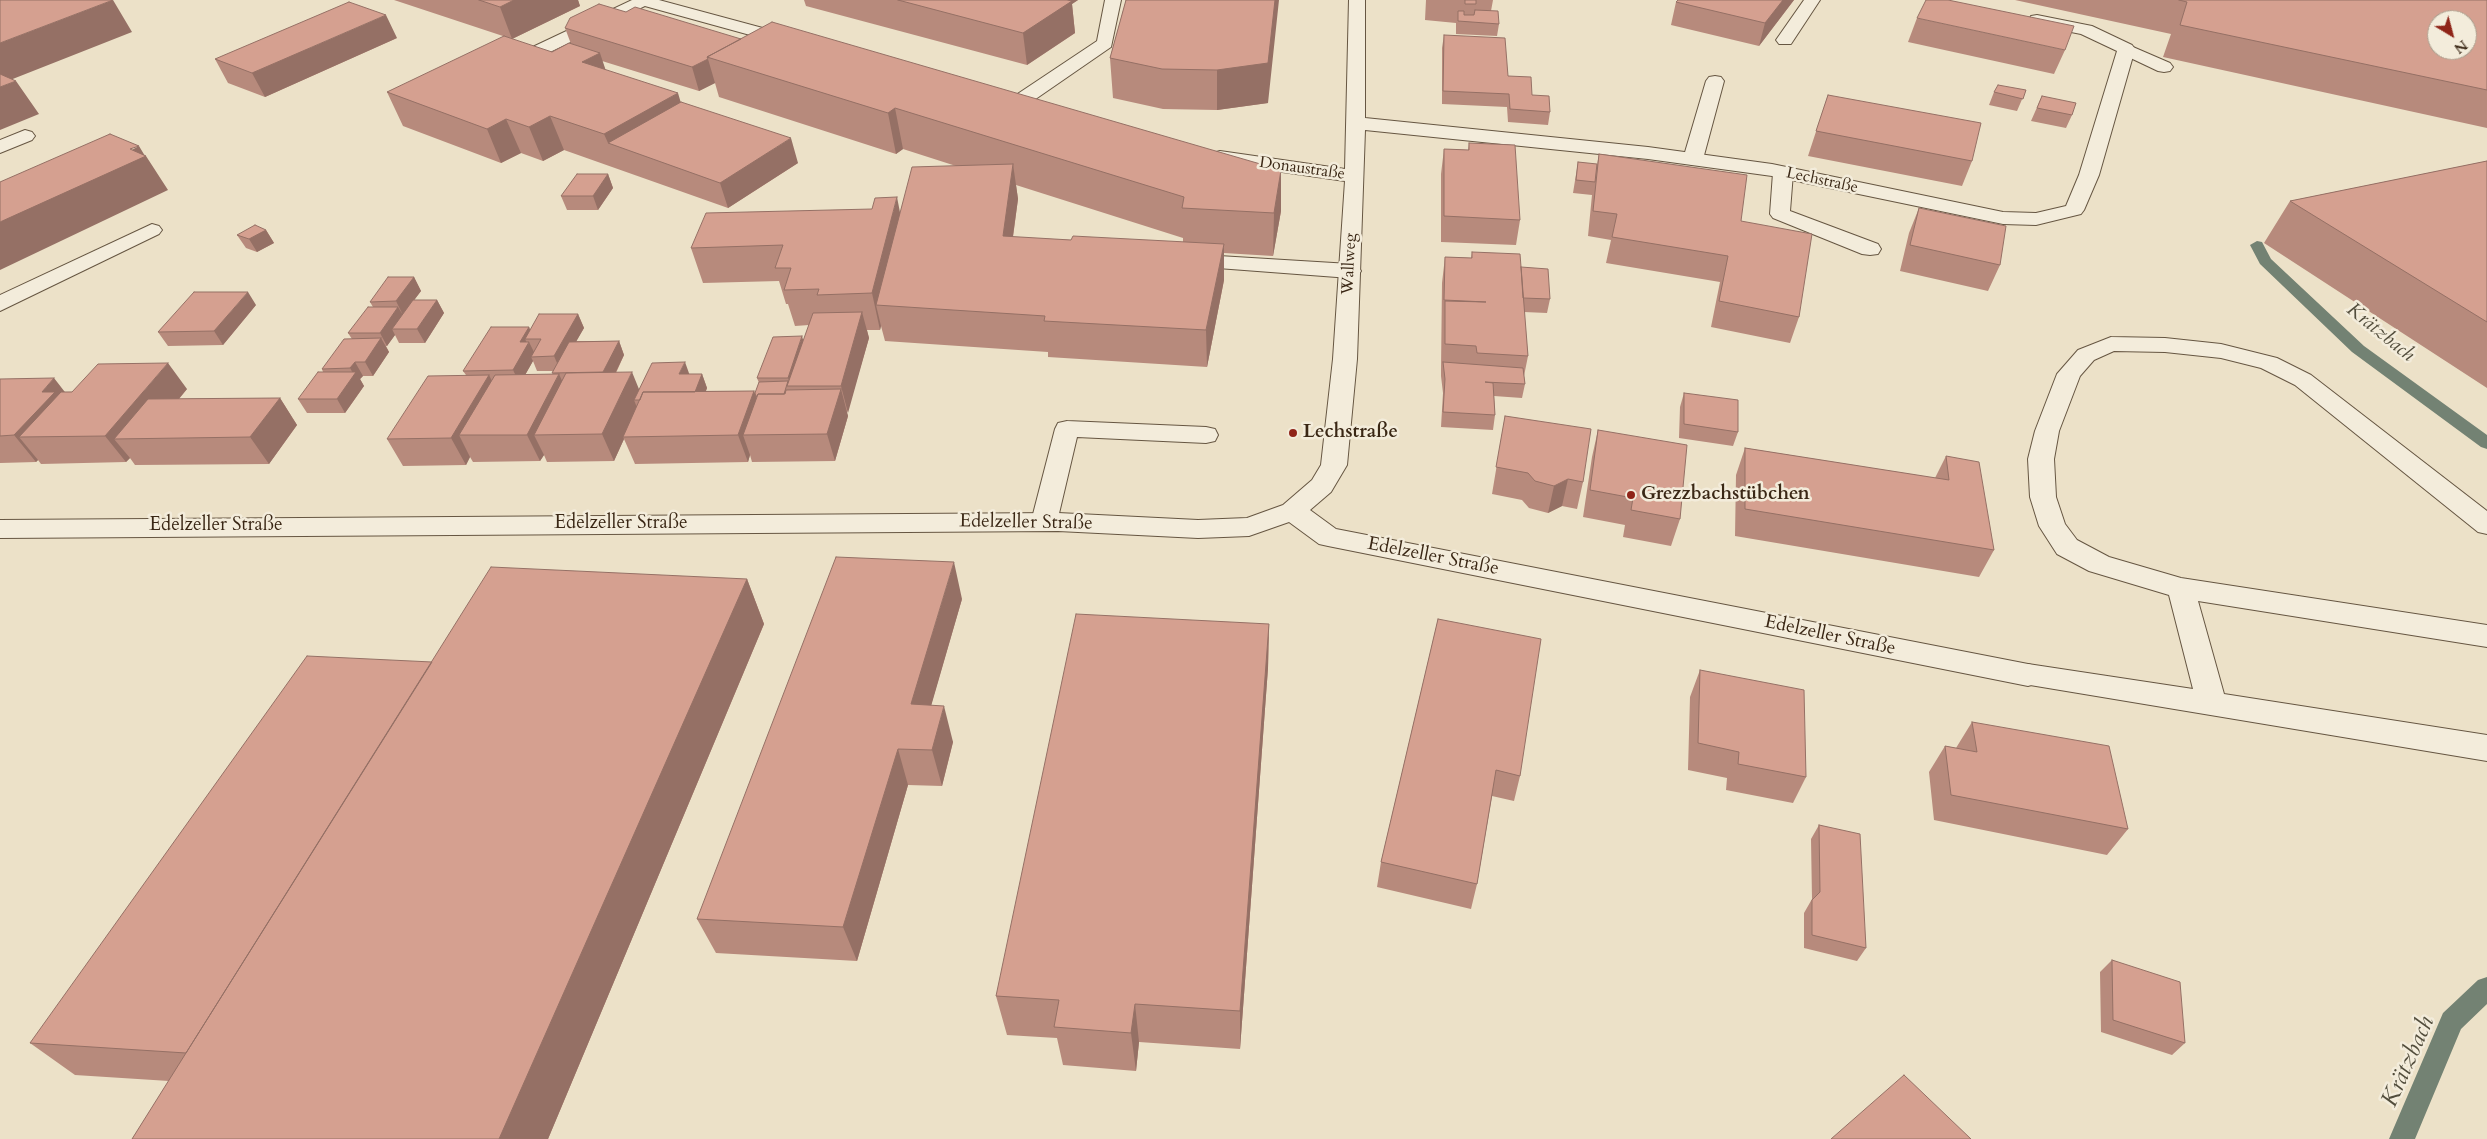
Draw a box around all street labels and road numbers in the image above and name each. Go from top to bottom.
street label: Donaustraße [1258,153,1346,185]
street label: Lechstraße [1784,164,1860,198]
street label: Wallweg [1339,233,1361,295]
street label: Edelzeller Straße [959,510,1093,536]
street label: Edelzeller Straße [554,513,688,535]
street label: Edelzeller Straße [149,515,283,537]
street label: Edelzeller Straße [1365,533,1501,581]
street label: Edelzeller Straße [1762,611,1898,661]

